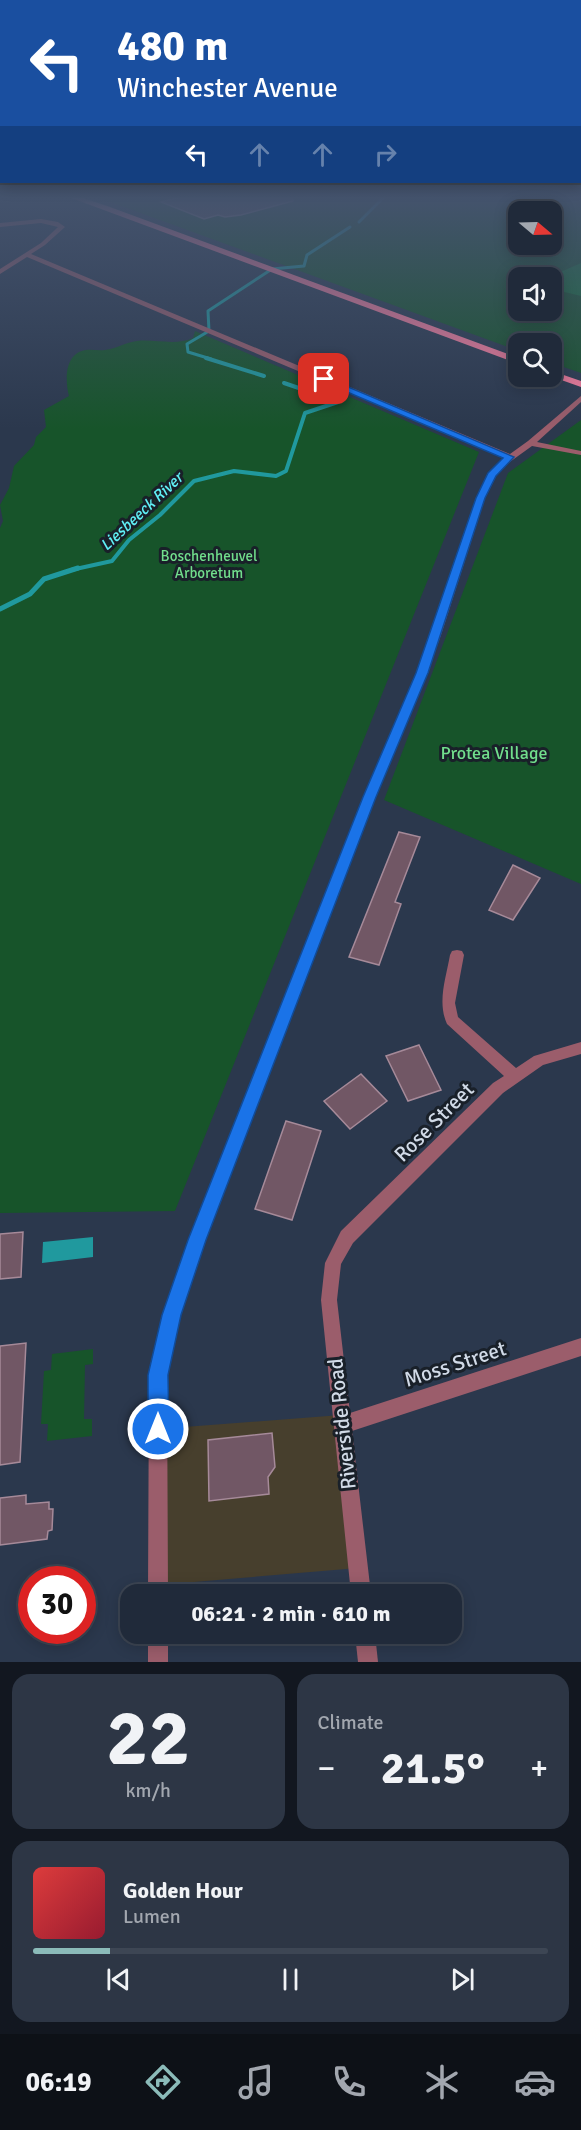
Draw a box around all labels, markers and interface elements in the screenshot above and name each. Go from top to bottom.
text: 480 m [117,21,228,72]
icon: left [18,24,96,102]
text: Winchester Avenue [117,72,338,105]
icon: left [180,138,213,171]
icon: ahead [243,138,276,171]
icon: ahead [306,138,339,171]
icon: right [369,138,402,171]
north arrow [508,201,562,255]
map controls [508,201,562,387]
button: sound [508,267,562,321]
button: search [508,333,562,387]
pin [298,353,349,404]
icon: arrive [307,362,340,395]
water label: Liesbeeck River [96,467,189,555]
park label: Boschenheuvel Arboretum [161,547,257,582]
park label: Protea Village [441,742,547,764]
street label: Rose Street [389,1077,479,1167]
street label: Moss Street [401,1335,509,1393]
street label: Riverside Road [322,1357,362,1491]
position arrow [126,1397,190,1461]
speed limit sign: 30 [18,1566,96,1644]
text: 06:21 · 2 min · 610 m [191,1600,391,1627]
text: 22 [106,1691,190,1787]
text: Climate [318,1710,383,1735]
text: 21.5° [381,1741,485,1796]
text: − [318,1748,335,1789]
text: + [530,1748,548,1789]
text: km/h [126,1778,171,1803]
text: Golden Hour [123,1877,243,1904]
text: Lumen [123,1904,181,1929]
icon: previous [102,1963,135,1996]
icon: pause [274,1963,307,1996]
icon: next [446,1963,479,1996]
icon: directions [142,2061,184,2103]
icon: music [235,2061,277,2103]
icon: phone [328,2061,370,2103]
icon: climate [421,2061,463,2103]
icon: car [514,2061,556,2103]
text: 06:19 [25,2066,92,2099]

